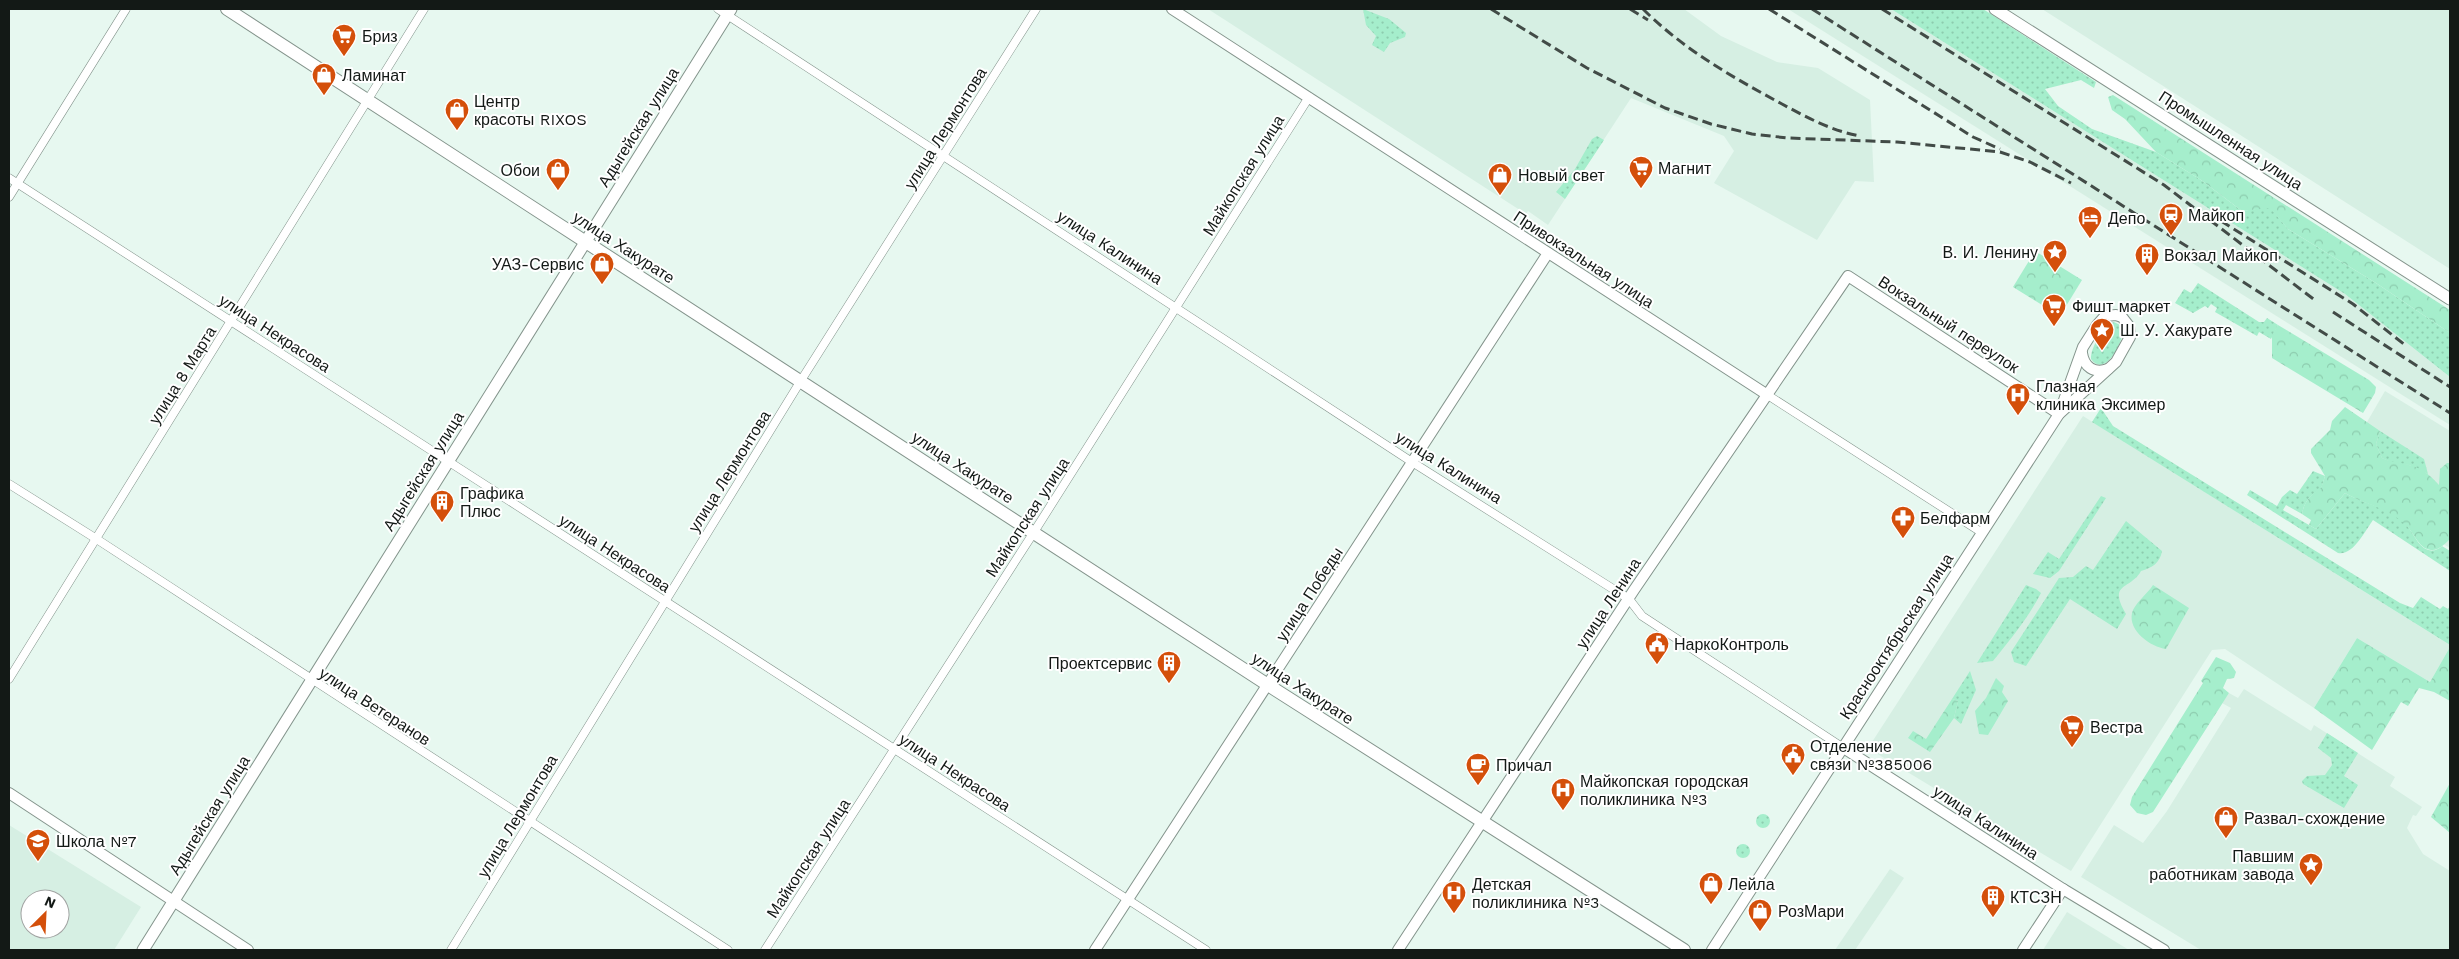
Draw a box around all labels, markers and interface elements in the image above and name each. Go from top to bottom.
supermarket icon: Бриз [331,23,357,57]
place label: Бриз [362,27,398,46]
shop icon: Ламинат [311,62,337,96]
street label: Адыгейская улица [594,64,683,190]
street label: улица Лермонтова [900,64,991,193]
place label: Ламинат [342,66,407,85]
street label: Промышленная улица [2155,87,2306,194]
place label: Центр красоты RIXOS [474,92,587,129]
shop icon: Центр красоты RIXOS [444,97,470,131]
street label: Майкопская улица [1199,111,1288,239]
supermarket icon: Магнит [1628,155,1654,189]
shop icon: Обои [545,157,571,191]
place label: Магнит [1658,159,1712,178]
place label: Обои [501,161,540,180]
shop icon: Новый свет [1487,162,1513,196]
place label: Новый свет [1518,166,1606,185]
station icon: Майкоп [2158,202,2184,236]
hotel icon: Депо [2077,205,2103,239]
street label: улица Калинина [1054,206,1166,289]
place label: Майкоп [2188,206,2244,225]
street label: улица Хакурате [569,207,678,287]
street label: Привокзальная улица [1510,207,1658,312]
place label: Депо [2108,209,2145,228]
place icon: В. И. Ленину [2042,239,2068,273]
building icon: Вокзал Майкоп [2134,242,2160,276]
place label: В. И. Ленину [1942,243,2038,262]
place label: Вокзал Майкоп [2164,246,2278,265]
shop icon: УАЗ-Сервис [589,251,615,285]
place label: УАЗ-Сервис [492,255,584,274]
street label: Вокзальный переулок [1875,272,2023,377]
street label: улица Некрасова [215,290,334,377]
supermarket icon: Фишт маркет [2041,293,2067,327]
place label: Фишт маркет [2072,297,2171,316]
place icon: Ш. У. Хакурате [2089,317,2115,351]
place label: Ш. У. Хакурате [2120,321,2232,340]
street label: улица 8 Марта [145,323,220,428]
place label: Глазная клиника Эксимер [2036,377,2165,414]
hospital icon: Глазная клиника Эксимер [2005,382,2031,416]
street label: улица Лермонтова [684,407,775,536]
street label: Адыгейская улица [379,408,468,534]
street label: улица Хакурате [908,427,1017,507]
street label: улица Калинина [1392,427,1505,508]
street label: Майкопская улица [982,454,1073,581]
place label: Графика Плюс [460,484,524,521]
building icon: Графика Плюс [429,489,455,523]
pharmacy icon: Белфарм [1890,505,1916,539]
place label: Белфарм [1920,509,1990,528]
street label: улица Некрасова [555,510,674,597]
street label: улица Победы [1272,544,1347,645]
street label: Краснооктябрьская улица [1836,550,1957,723]
street label: улица Ленина [1572,554,1645,652]
public building icon: НаркоКонтроль [1644,631,1670,665]
place label: НаркоКонтроль [1674,635,1789,654]
street label: улица Хакурате [1248,648,1357,728]
building icon: Проектсервис [1156,650,1182,684]
place label: Проектсервис [1048,654,1152,673]
street label: улица Ветеранов [316,663,434,749]
supermarket icon: Вестра [2059,714,2085,748]
place label: Вестра [2090,718,2143,737]
street label: улица Некрасова [895,729,1014,816]
place label: Отделение связи №385006 [1810,737,1932,774]
public building icon: Отделение связи №385006 [1780,742,1806,776]
street label: улица Лермонтова [473,751,562,881]
street label: Адыгейская улица [165,752,254,878]
cafe icon: Причал [1465,752,1491,786]
place label: Причал [1496,756,1552,775]
place label: Майкопская городская поликлиника №3 [1580,772,1749,809]
hospital icon: Майкопская городская поликлиника №3 [1550,777,1576,811]
street label: улица Калинина [1930,781,2042,864]
street label: Майкопская улица [763,795,854,922]
shop icon: Развал-схождение [2213,805,2239,839]
place label: Развал-схождение [2244,809,2385,828]
school or university icon: Школа №7 [25,828,51,862]
place label: Школа №7 [56,832,137,851]
place label: Павшим работникам завода [2149,847,2294,884]
place icon: Павшим работникам завода [2298,852,2324,886]
shop icon: Лейла [1698,871,1724,905]
place label: Детская поликлиника №3 [1472,875,1599,912]
place label: Лейла [1728,875,1775,894]
hospital icon: Детская поликлиника №3 [1441,880,1467,914]
building icon: КТСЗН [1980,884,2006,918]
place label: КТСЗН [2010,888,2062,907]
north arrow [20,889,70,939]
text: N [42,893,58,912]
shop icon: РозМари [1747,898,1773,932]
place label: РозМари [1778,902,1844,921]

